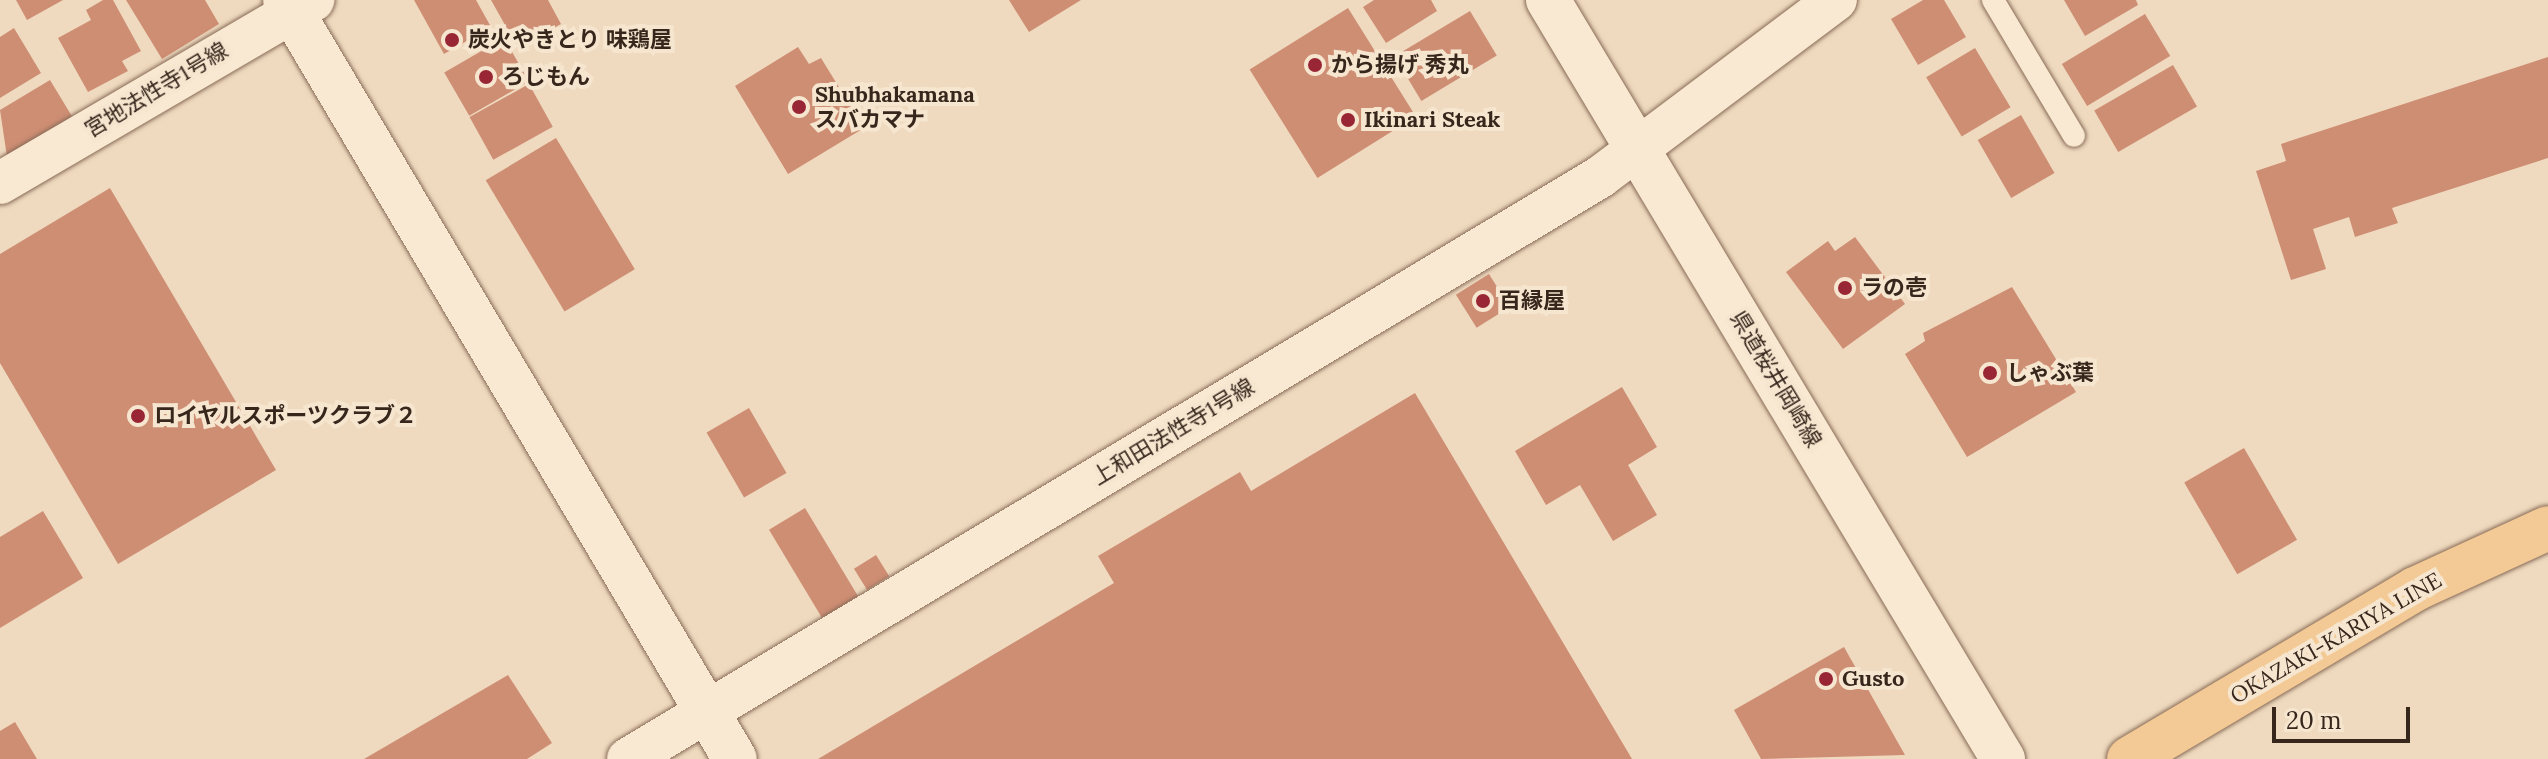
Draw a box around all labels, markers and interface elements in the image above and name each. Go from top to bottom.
place label: 炭火やきとり 味鶏屋 [468,27,672,53]
marker: 炭火やきとり 味鶏屋 [443,31,461,49]
street label: 宮地法性寺1号線 [80,37,232,143]
place label: から揚げ 秀丸 [1331,52,1469,78]
marker: から揚げ 秀丸 [1306,56,1324,74]
place label: ろじもん [502,64,590,90]
marker: ろじもん [477,68,495,86]
place label: Shubhakamana スバカマナ [815,81,975,132]
marker: Shubhakamana スバカマナ [790,98,808,116]
place label: Ikinari Steak [1364,107,1500,133]
marker: Ikinari Steak [1339,111,1357,129]
place label: ラの壱 [1861,275,1927,301]
marker: ラの壱 [1836,279,1854,297]
place label: 百縁屋 [1499,288,1565,314]
marker: 百縁屋 [1474,292,1492,310]
street label: 県道桜井岡崎線 [1725,306,1827,452]
place label: しゃぶ葉 [2006,360,2094,386]
marker: しゃぶ葉 [1981,364,1999,382]
street label: 上和田法性寺1号線 [1087,373,1259,491]
place label: ロイヤルスポーツクラブ２ [154,403,418,429]
marker: ロイヤルスポーツクラブ２ [129,407,147,425]
street label: OKAZAKI-KARIYA LINE [2226,567,2446,709]
place label: Gusto [1842,666,1904,692]
marker: Gusto [1817,670,1835,688]
scale bar [2276,691,2414,741]
text: 20 m [2286,705,2342,736]

